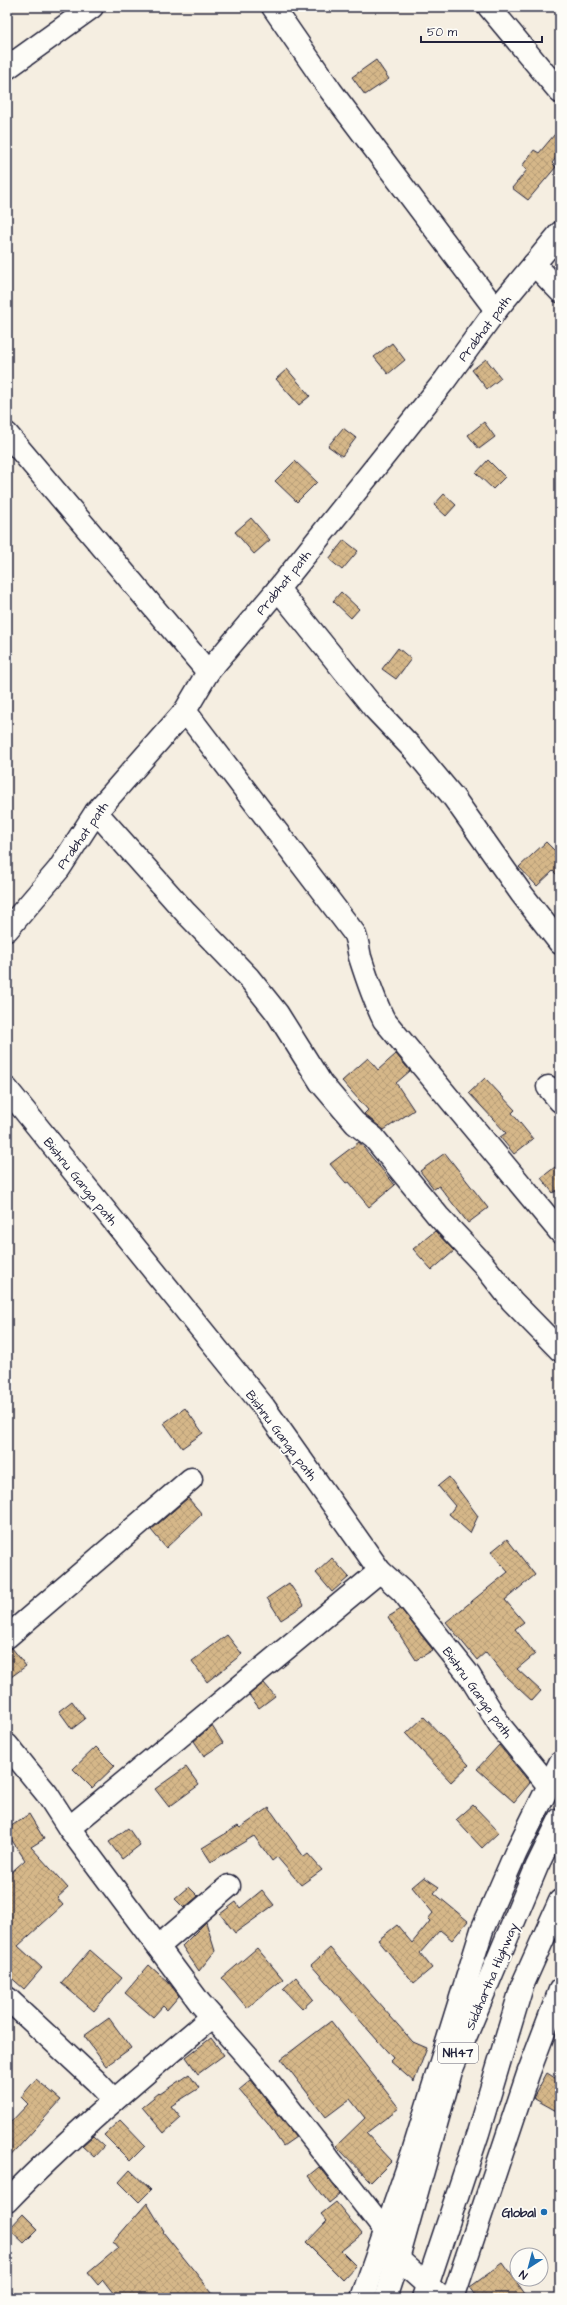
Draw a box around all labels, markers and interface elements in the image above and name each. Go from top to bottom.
scale bar [421,18,542,44]
text: 50 m [427,24,458,41]
street label: Prabhat path [454,291,516,365]
street label: Prabhat path [252,546,316,619]
street label: Prabhat path [53,798,113,873]
street label: Bishnu Ganga path [38,1134,122,1231]
street label: Bishnu Ganga path [241,1387,321,1485]
street label: Bishnu Ganga path [437,1643,517,1743]
street label: Siddhartha Highway [461,1920,524,2033]
road number: NH47 [438,2043,478,2063]
place label: Global [502,2204,536,2222]
marker: Global [539,2207,549,2217]
north arrow [509,2247,549,2287]
text: N [516,2267,531,2283]

